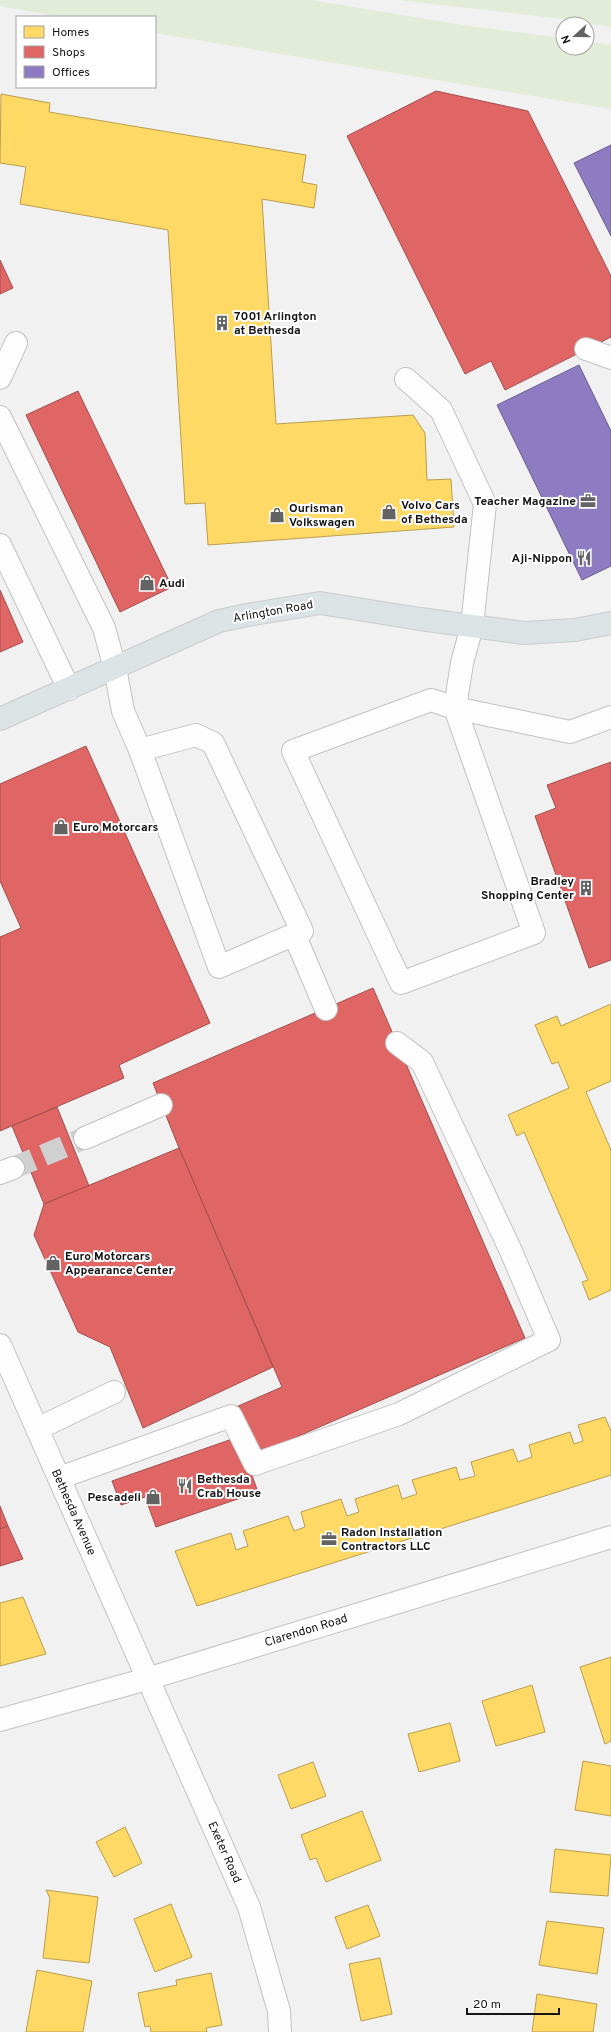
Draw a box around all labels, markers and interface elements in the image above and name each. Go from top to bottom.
legend [16,16,156,88]
north arrow [555,16,595,56]
text: Homes [52,25,89,41]
text: N [559,33,575,45]
text: Shops [52,45,85,61]
text: Offices [52,65,90,81]
place label: 7001 Arlington at Bethesda [234,309,317,339]
building icon: 7001 Arlington at Bethesda [213,314,231,332]
office icon: Teacher Magazine [579,492,597,510]
place label: Teacher Magazine [474,494,576,510]
place label: Volvo Cars of Bethesda [401,498,468,528]
place label: Ourisman Volkswagen [289,501,355,531]
shop icon: Volvo Cars of Bethesda [380,503,398,521]
shop icon: Ourisman Volkswagen [268,506,286,524]
restaurant icon: Aji-Nippon [575,549,593,567]
place label: Aji-Nippon [511,551,572,567]
shop icon: Audi [138,574,156,592]
place label: Audi [159,576,185,592]
street label: Arlington Road [232,597,314,627]
shop icon: Euro Motorcars [52,818,70,836]
place label: Euro Motorcars [73,820,159,836]
place label: Bradley Shopping Center [481,874,574,904]
building icon: Bradley Shopping Center [577,879,595,897]
place label: Euro Motorcars Appearance Center [65,1249,173,1279]
shop icon: Euro Motorcars Appearance Center [44,1254,62,1272]
street label: Bethesda Avenue [47,1467,99,1558]
place label: Bethesda Crab House [197,1472,261,1502]
restaurant icon: Bethesda Crab House [176,1477,194,1495]
shop icon: Pescadeli [144,1488,162,1506]
place label: Pescadeli [87,1490,141,1506]
place label: Radon Installation Contractors LLC [341,1525,442,1555]
office icon: Radon Installation Contractors LLC [320,1530,338,1548]
street label: Clarendon Road [263,1611,350,1651]
street label: Exeter Road [203,1819,245,1886]
scale bar [467,1990,559,2016]
text: 20 m [473,1997,501,2013]

